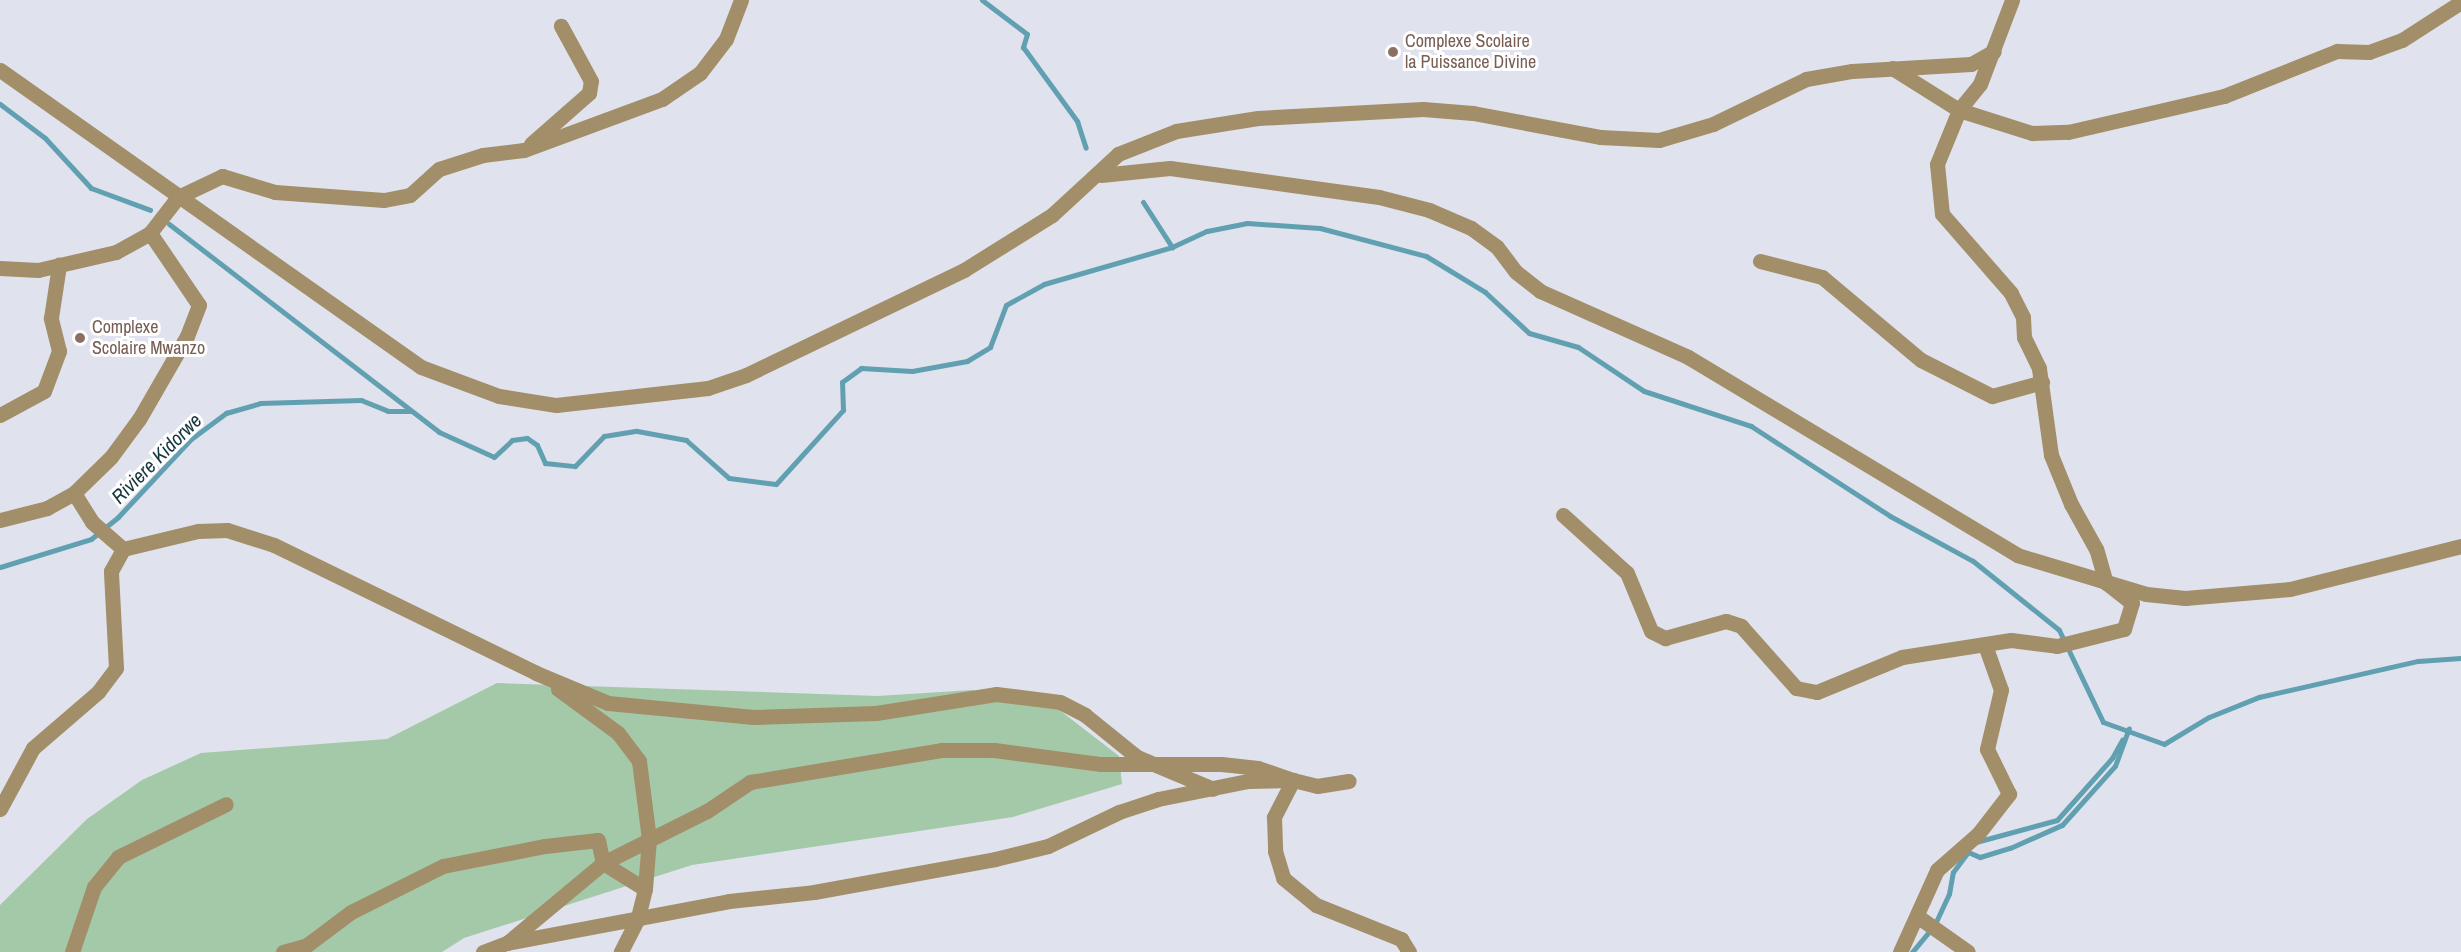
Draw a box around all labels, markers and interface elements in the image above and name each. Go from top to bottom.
place label: Complexe Scolaire la Puissance Divine [1405,31,1536,74]
marker: Complexe Scolaire la Puissance Divine [1386,45,1400,59]
place label: Complexe Scolaire Mwanzo [92,317,205,360]
marker: Complexe Scolaire Mwanzo [73,331,87,345]
water label: Riviere Kidorwe [106,408,206,508]

